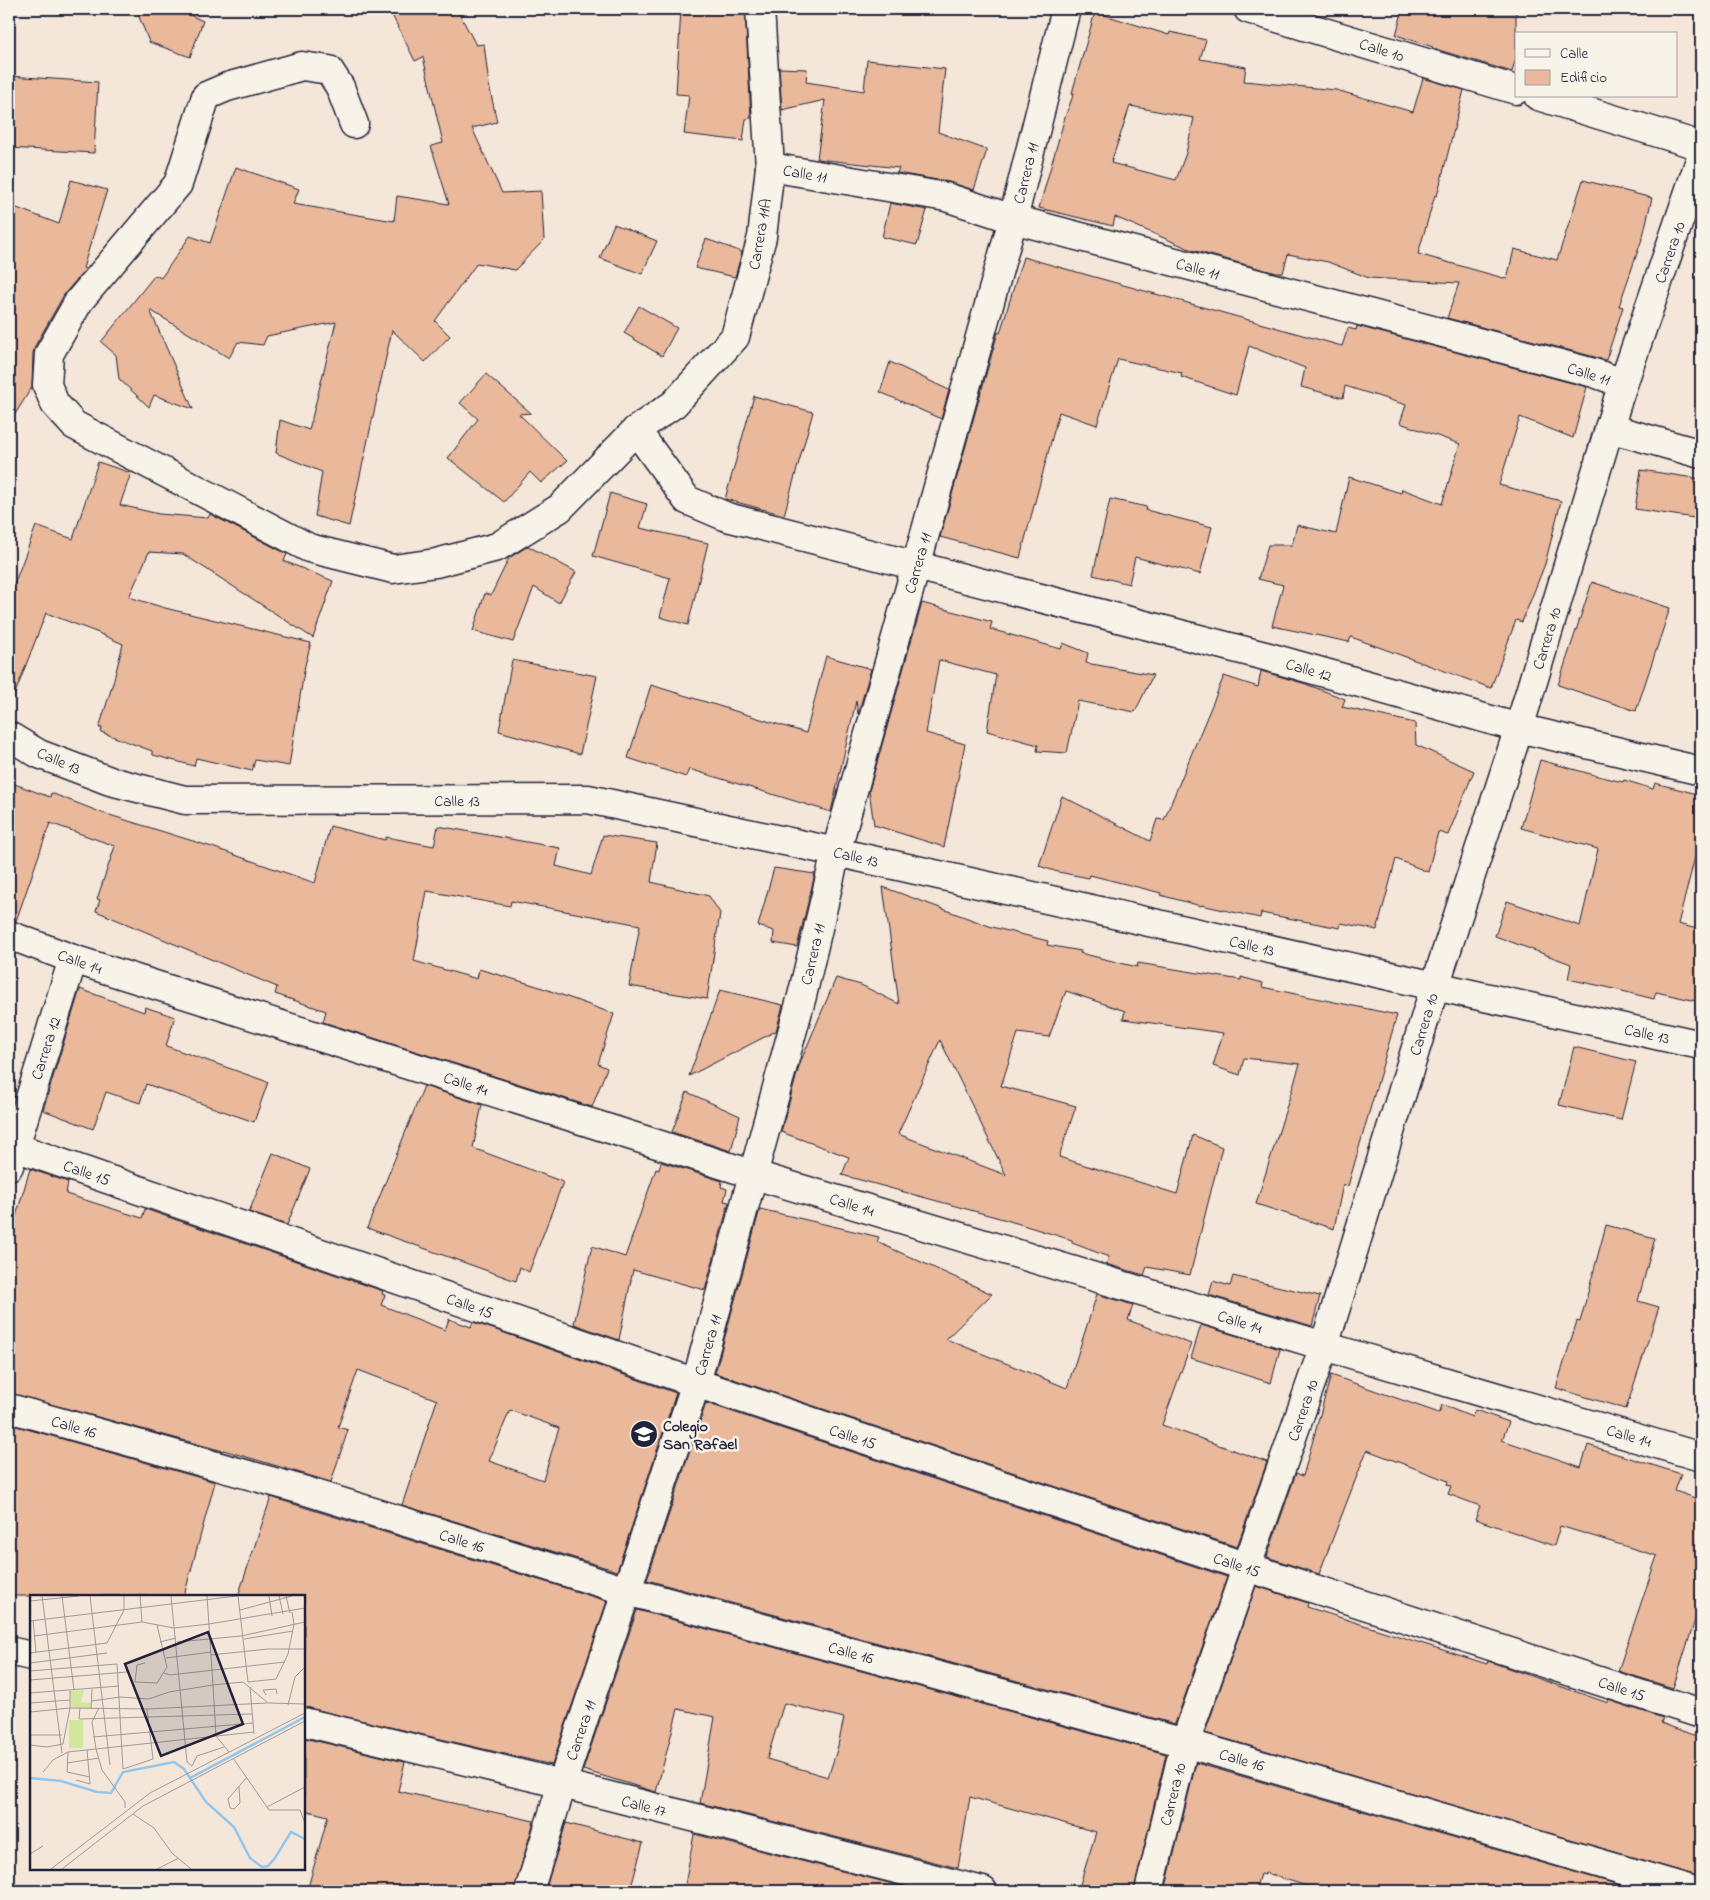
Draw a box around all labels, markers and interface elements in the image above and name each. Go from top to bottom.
legend [1515,32,1678,98]
street label: Calle 10 [1356,33,1407,69]
text: Calle [1560,43,1588,65]
text: Edificio [1560,67,1607,89]
street label: Carrera 11 [1008,140,1046,207]
street label: Calle 11 [781,159,828,191]
street label: Carrera 11A [743,197,779,272]
street label: Carrera 10 [1649,218,1693,287]
street label: Calle 11 [1173,253,1222,287]
street label: Calle 11 [1564,357,1613,393]
street label: Carrera 11 [899,530,939,597]
street label: Carrera 10 [1527,604,1569,673]
street label: Calle 12 [1283,653,1334,689]
street label: Calle 13 [33,742,84,782]
street label: Calle 13 [434,790,480,814]
street label: Calle 13 [831,841,881,875]
street label: Carrera 11 [795,921,833,987]
street label: Calle 13 [1227,930,1277,964]
street label: Calle 14 [54,944,105,982]
street label: Carrera 10 [1404,990,1446,1059]
street label: Carrera 12 [25,1014,68,1083]
street label: Calle 13 [1622,1018,1671,1051]
street label: Calle 14 [440,1066,491,1103]
street label: Calle 15 [60,1155,113,1193]
street label: Calle 14 [826,1188,877,1224]
street label: Calle 15 [443,1288,496,1326]
street label: Calle 14 [1214,1305,1265,1341]
street label: Carrera 11 [689,1312,729,1379]
street label: Carrera 10 [1282,1376,1326,1445]
street label: Calle 16 [48,1410,99,1446]
place label: Colegio San Rafael [663,1415,738,1457]
school or university icon: Colegio San Rafael [629,1419,659,1449]
street label: Calle 15 [826,1419,879,1457]
street label: Calle 14 [1603,1419,1654,1455]
street label: Calle 16 [436,1524,487,1560]
street label: Calle 15 [1210,1547,1263,1585]
inset map [30,1595,305,1870]
street label: Calle 16 [825,1636,876,1671]
street label: Calle 15 [1595,1671,1648,1709]
street label: Carrera 11 [560,1697,603,1764]
street label: Calle 16 [1216,1743,1267,1779]
street label: Carrera 10 [1155,1760,1193,1828]
street label: Calle 17 [618,1790,669,1824]

